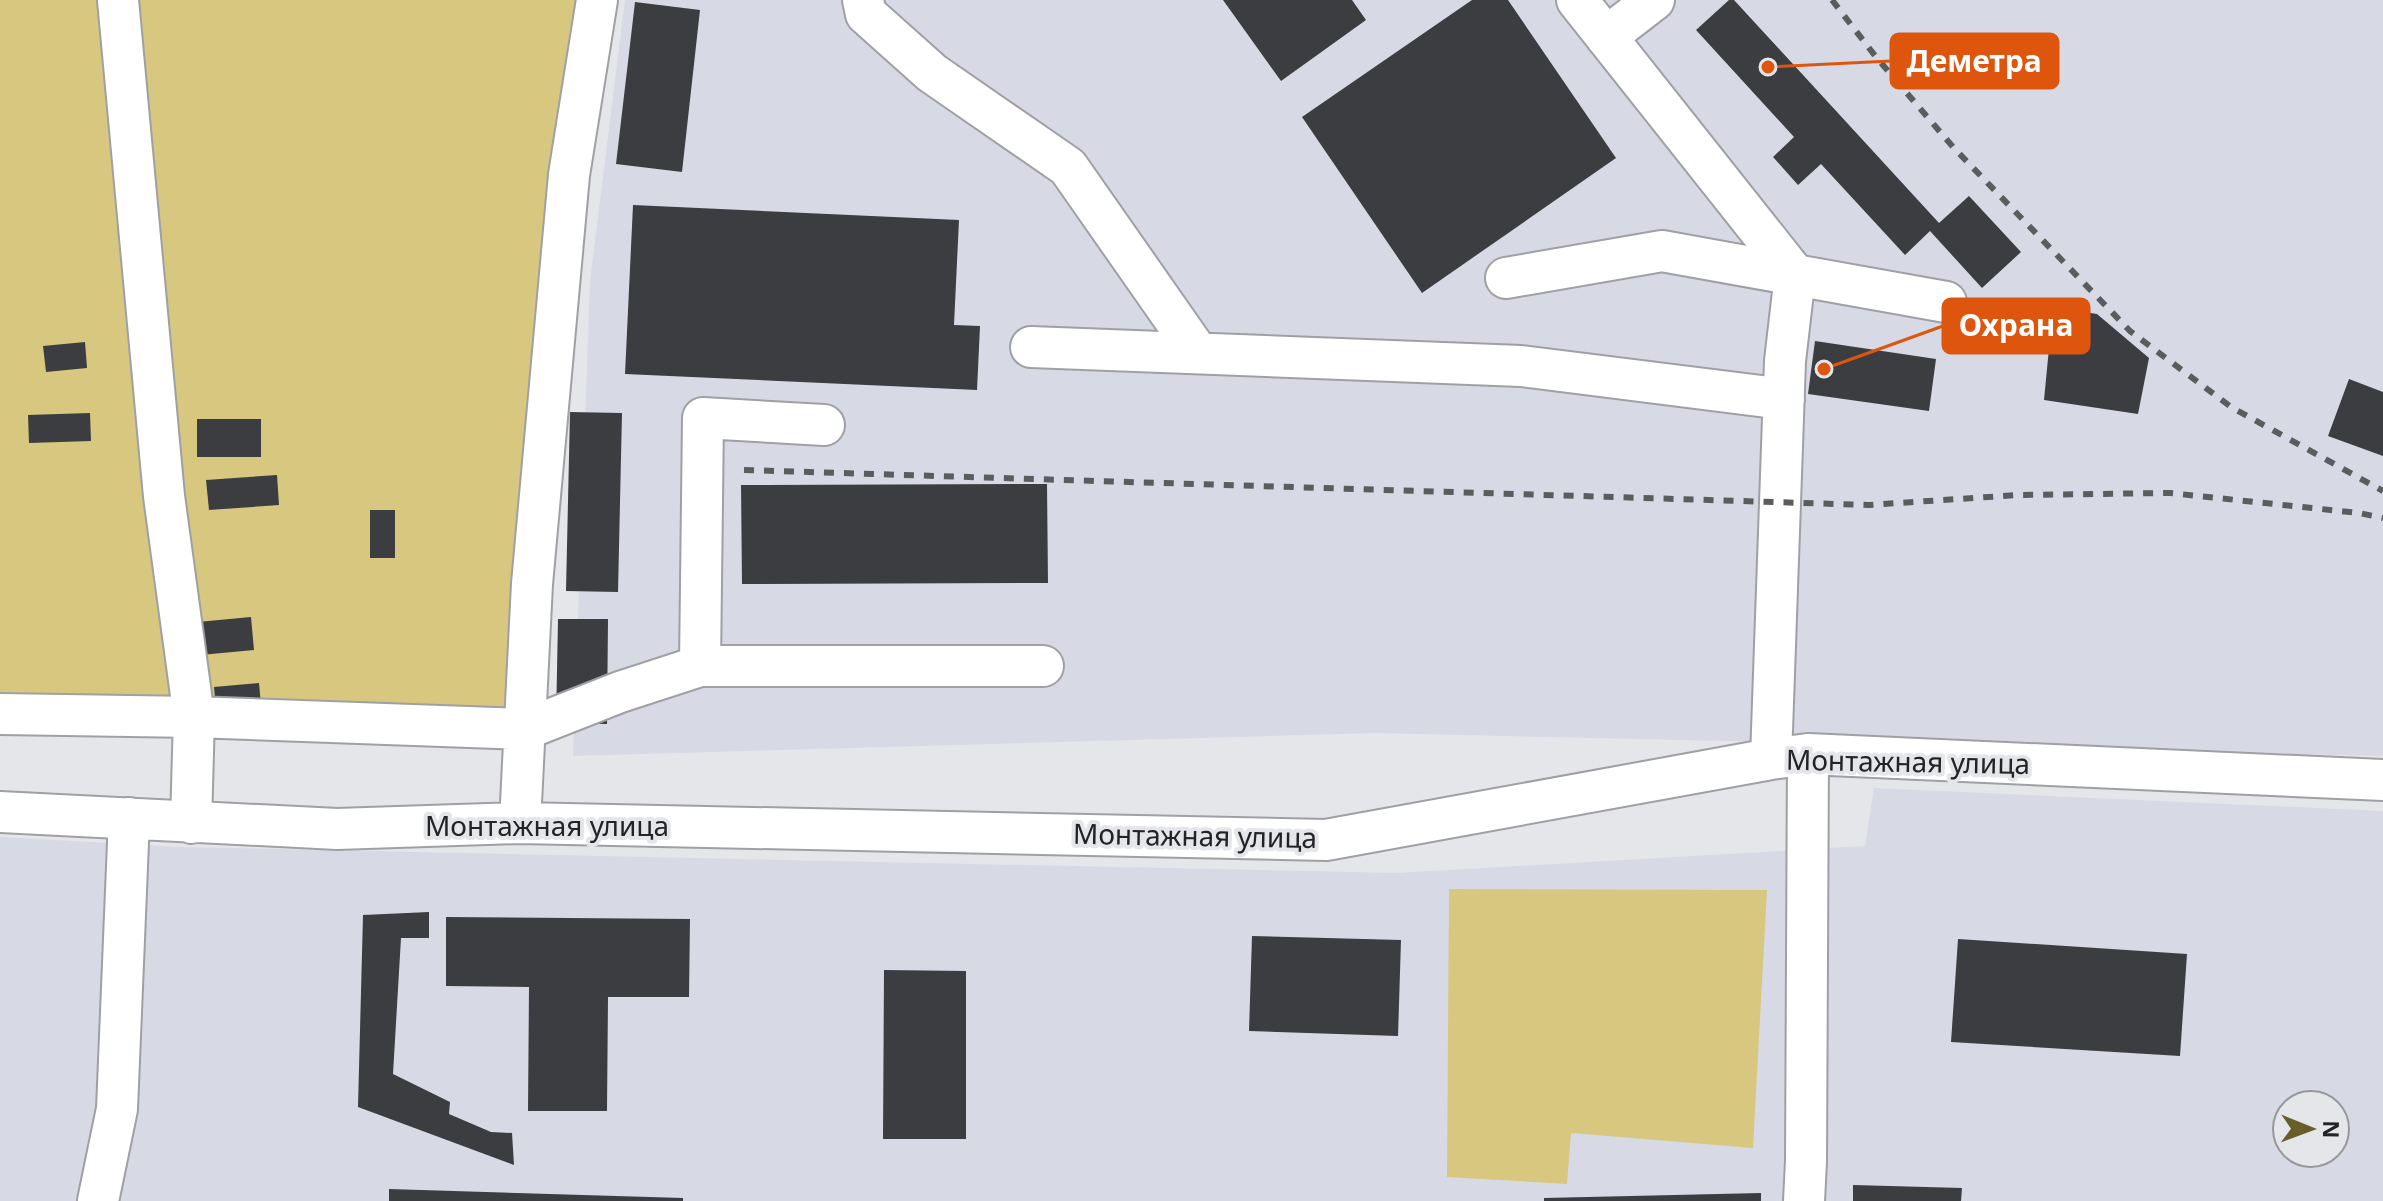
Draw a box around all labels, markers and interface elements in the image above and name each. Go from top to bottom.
callout: Деметра [1891,34,2058,88]
text: Деметра [1906,40,2042,81]
callout: Охрана [1943,299,2089,353]
text: Охрана [1959,304,2073,345]
street label: Монтажная улица [1786,740,2030,782]
street label: Монтажная улица [425,806,669,844]
street label: Монтажная улица [1073,814,1317,856]
north arrow [2271,1089,2351,1169]
text: N [2317,1120,2347,1139]

